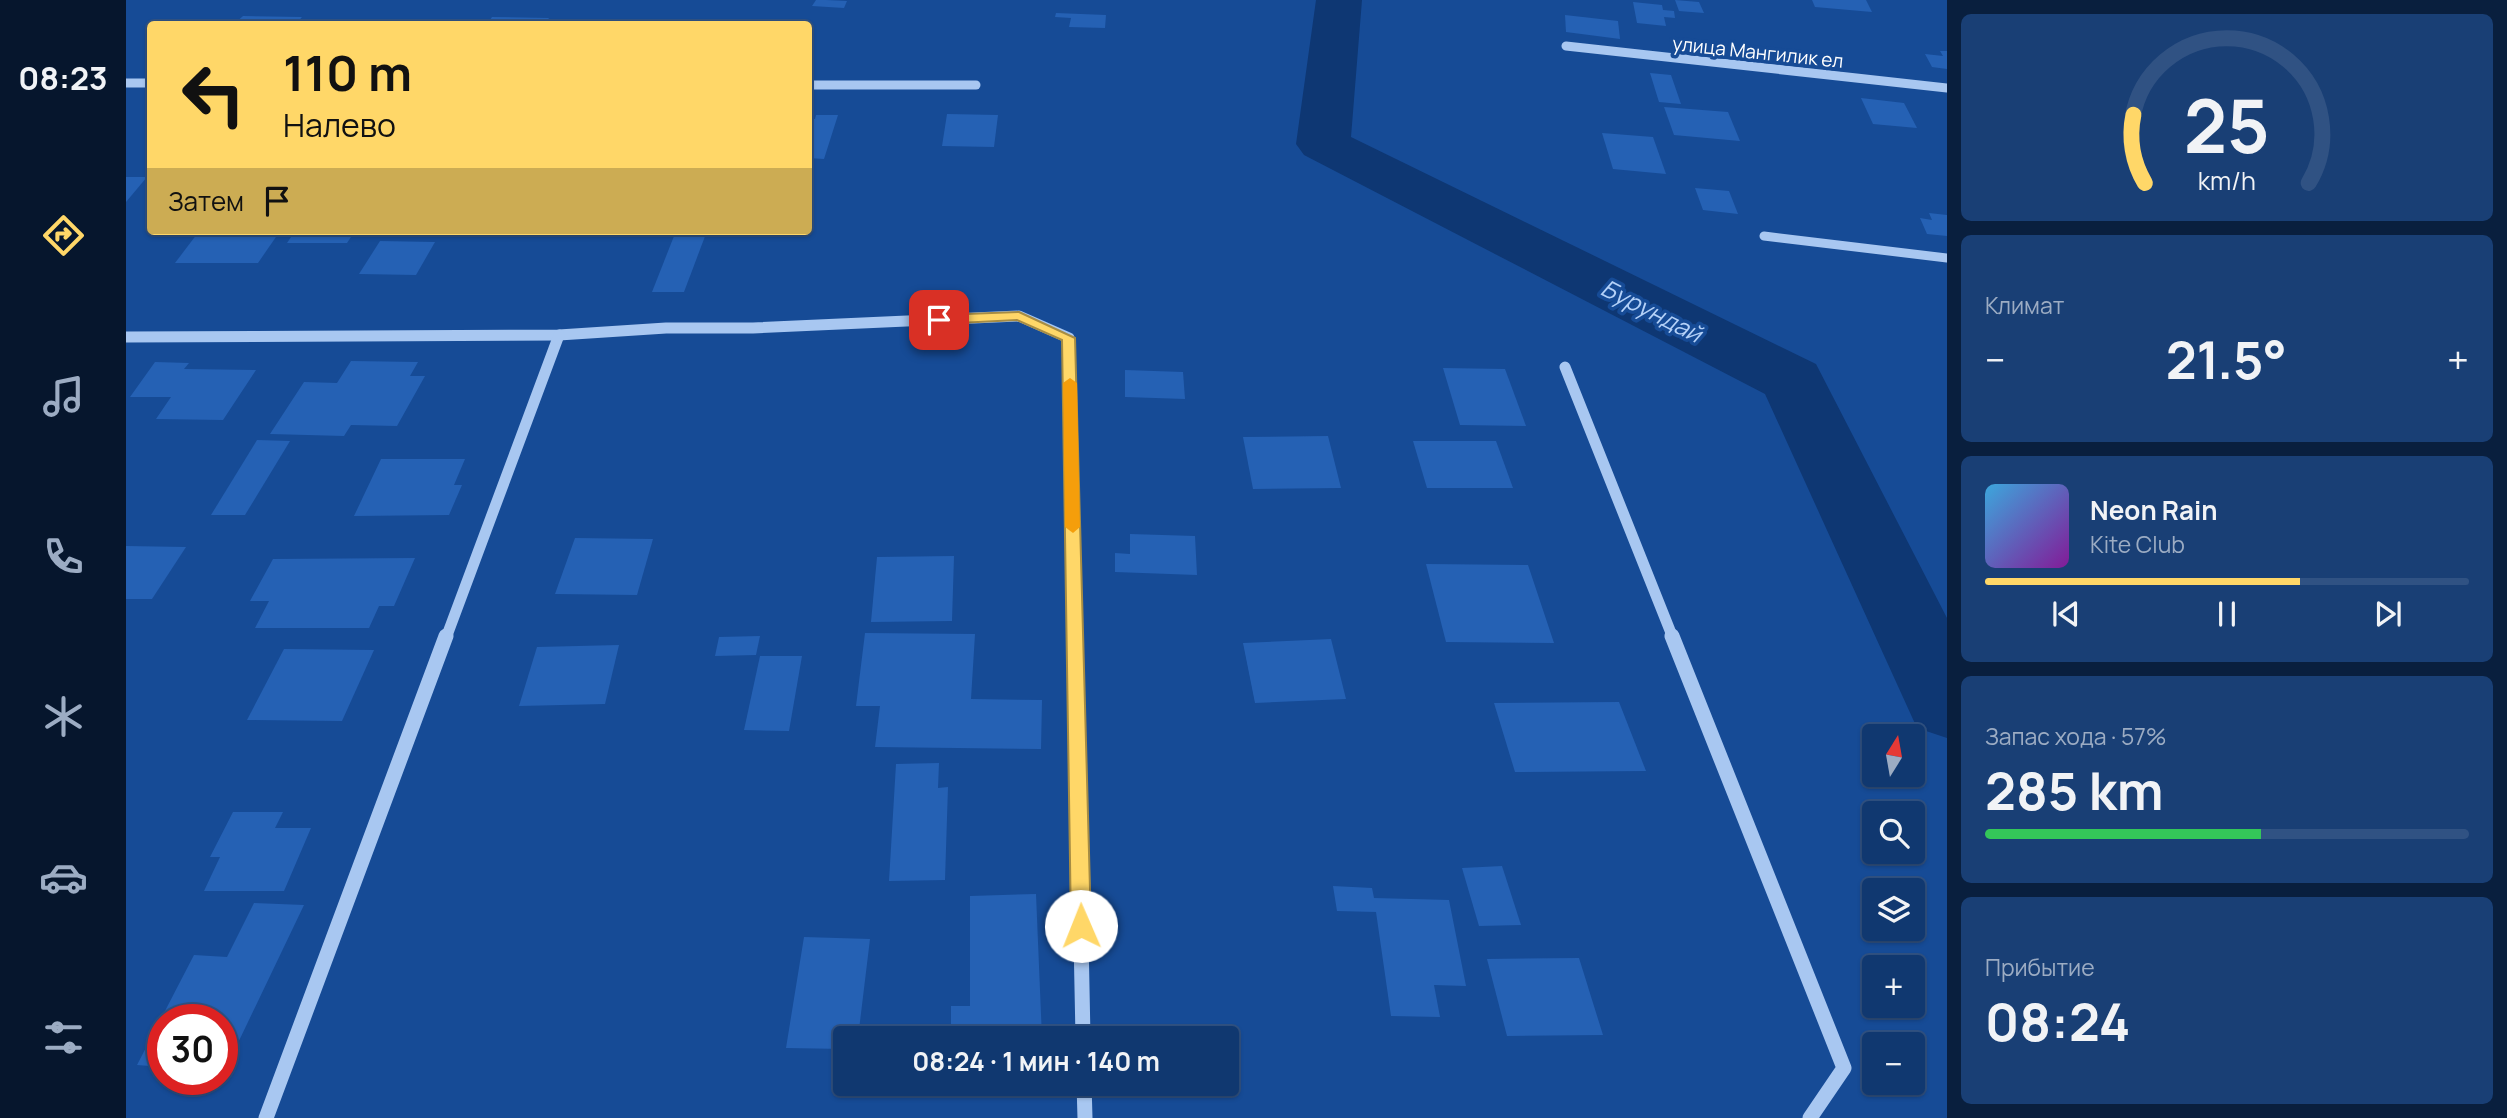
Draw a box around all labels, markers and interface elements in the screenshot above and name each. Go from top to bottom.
street label: улица Мангилик ел [1671,30,1845,74]
text: 110 m [283,39,412,106]
icon: left [168,49,259,140]
text: 08:23 [18,56,108,100]
text: 25 [2184,76,2270,176]
text: Налево [283,103,396,147]
text: km/h [2198,163,2256,198]
icon: arrive [258,182,296,220]
text: Затем [168,183,244,219]
icon: directions [39,211,88,260]
water label: Бурундай [1596,271,1710,351]
text: Климат [1985,289,2064,321]
pin [909,290,969,350]
icon: arrive [920,301,958,339]
text: 21.5° [2166,324,2287,395]
text: − [1985,333,2006,385]
text: + [2447,333,2469,385]
icon: music [39,372,88,421]
text: Neon Rain [2090,492,2218,528]
text: Kite Club [2090,528,2185,560]
icon: phone [39,532,88,581]
icon: previous [2047,595,2085,633]
icon: pause [2208,595,2246,633]
icon: next [2369,595,2407,633]
icon: climate [39,692,88,741]
text: Запас хода · 57% [1985,720,2166,752]
north arrow [1862,724,1925,788]
map controls [1862,724,1925,1095]
text: 285 km [1985,755,2163,826]
button: search [1862,801,1925,864]
icon: car [39,853,88,902]
button: layers [1862,878,1925,941]
position arrow [1044,889,1118,963]
text: Прибытие [1985,951,2095,983]
button: + [1862,955,1925,1018]
text: 08:24 [1985,986,2130,1057]
speed limit sign: 30 [147,1004,238,1095]
icon: filters [39,1013,88,1062]
button: − [1862,1032,1925,1095]
text: 08:24 · 1 мин · 140 m [912,1043,1160,1079]

